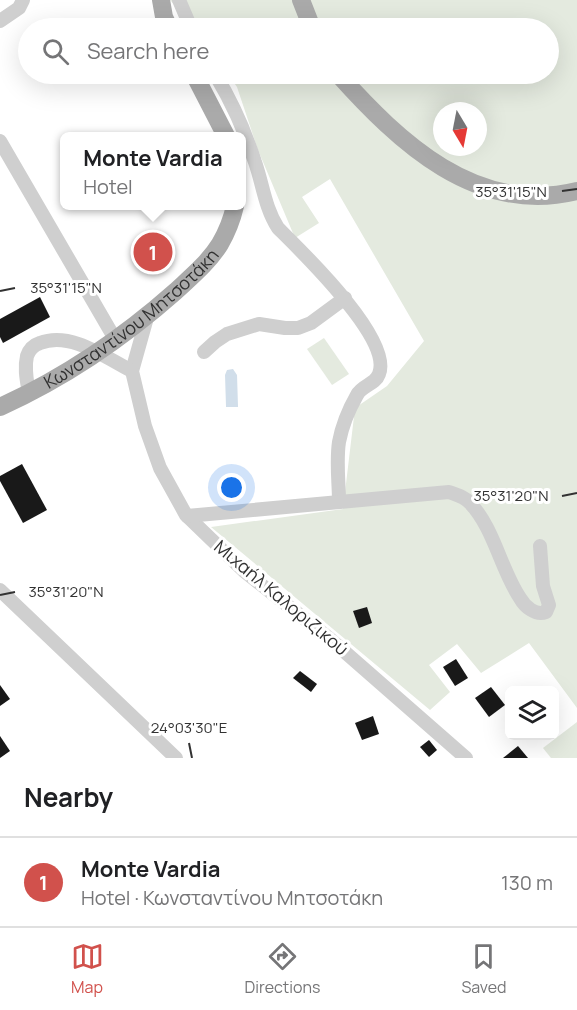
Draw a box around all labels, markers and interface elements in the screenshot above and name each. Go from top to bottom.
search box [18,18,559,84]
icon: search [39,35,72,68]
text: Search here [87,36,209,66]
north arrow [433,102,487,156]
popup [60,132,246,210]
text: Monte Vardia [83,143,223,173]
text: Hotel [83,173,133,200]
text: 35°31'15"N [475,181,547,202]
pin: 1 [134,230,172,274]
street label: Κωνσταντίνου Μητσοτάκη [39,243,224,394]
text: 35°31'15"N [30,277,102,298]
your location [217,473,246,502]
text: 35°31'20"N [474,485,548,506]
street label: Μιχαήλ Καλοριζικού [210,534,354,660]
text: 35°31'20"N [29,581,103,602]
map controls [505,686,559,740]
button: layers [505,686,559,740]
text: 24°03'30"E [151,717,227,738]
text: Nearby [24,779,113,815]
text: Monte Vardia [81,854,220,884]
text: 1 [39,869,48,896]
text: 130 m [501,869,553,896]
text: Hotel · Κωνσταντίνου Μητσοτάκη [81,884,383,911]
tab: Map [71,940,104,998]
tab: Directions [245,940,320,998]
tab: Saved [461,940,506,998]

